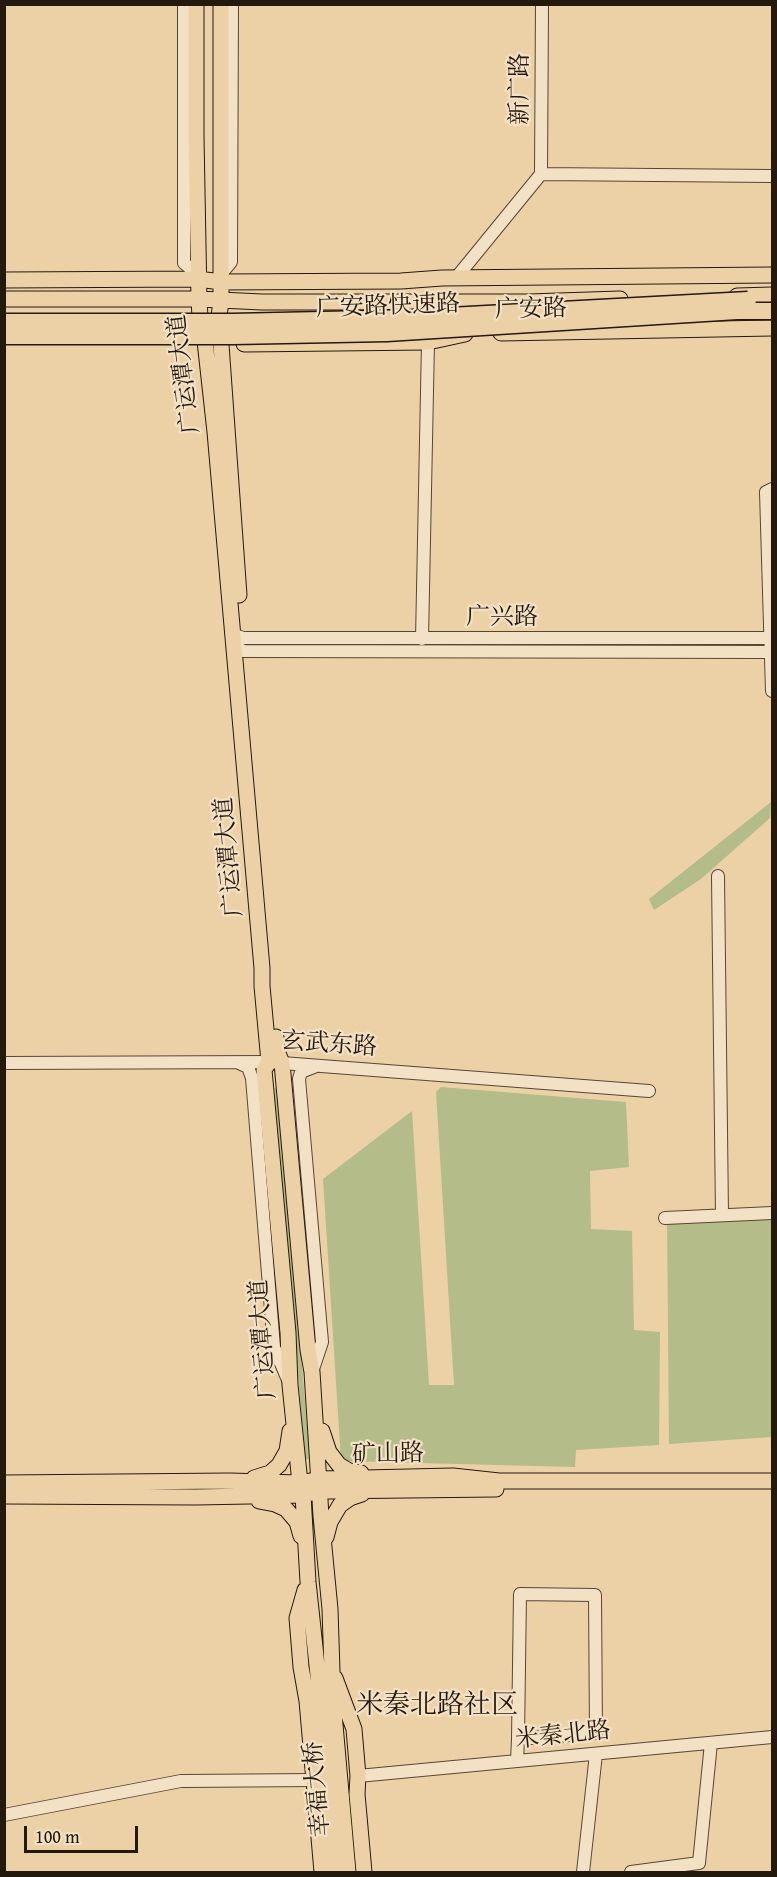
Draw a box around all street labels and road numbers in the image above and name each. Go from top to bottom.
street label: 新广路 [507,53,535,125]
street label: 广安路快速路 [316,290,460,324]
street label: 广安路 [495,295,567,325]
street label: 广运潭大道 [163,313,207,435]
street label: 广兴路 [466,604,538,632]
street label: 广运潭大道 [210,796,250,918]
street label: 玄武东路 [280,1027,378,1063]
street label: 广运潭大道 [245,1278,283,1400]
street label: 矿山路 [352,1440,424,1470]
street label: 米秦北路 [514,1717,612,1755]
street label: 幸福大桥 [299,1740,337,1838]

